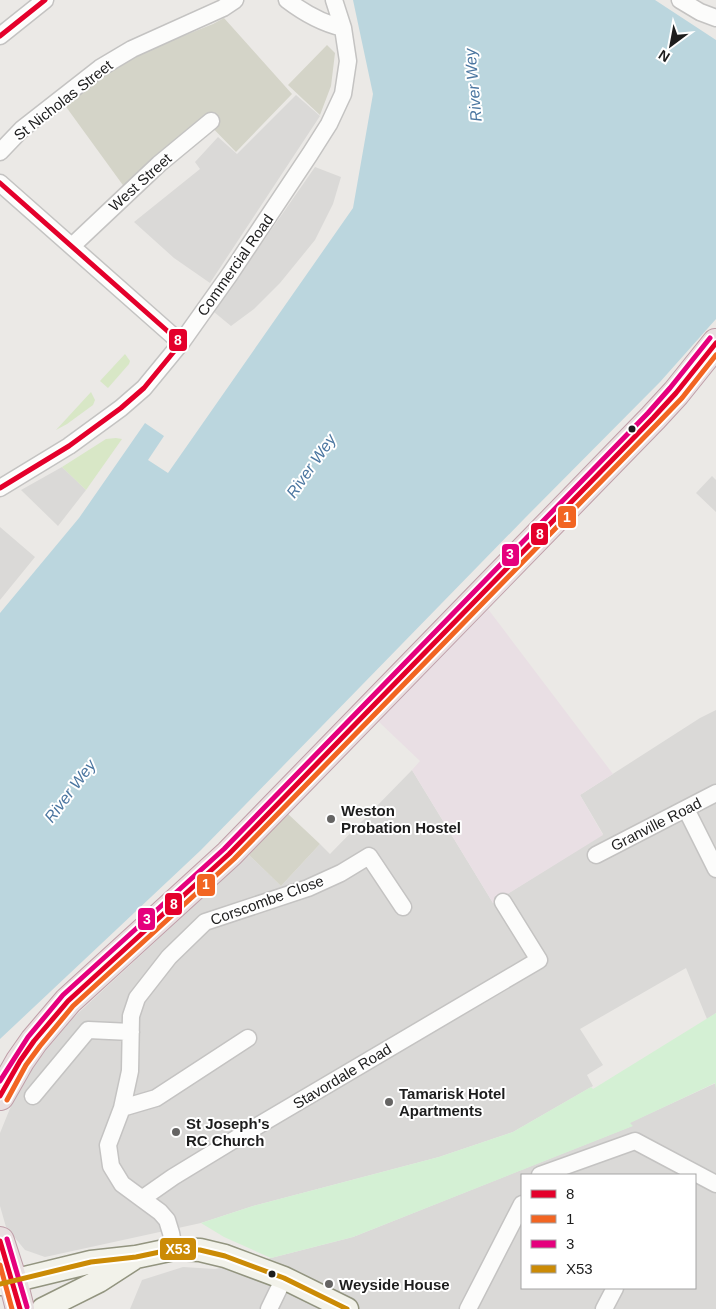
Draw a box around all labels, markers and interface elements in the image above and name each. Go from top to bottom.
north arrow [646,20,696,70]
water label: River Wey [461,47,485,122]
text: N [656,47,673,65]
street label: St Nicholas Street [10,56,116,144]
street label: West Street [105,149,175,214]
street label: Commercial Road [194,211,276,319]
line badge: 8 [168,328,188,352]
text: 8 [174,332,182,348]
unlabelled marker [627,424,637,434]
water label: River Wey [283,430,340,501]
line badge: 1 [557,505,577,529]
text: 1 [563,509,571,525]
line badge: 8 [530,522,549,546]
text: 8 [536,526,544,542]
line badge: 3 [501,543,520,567]
text: 3 [506,546,514,562]
water label: River Wey [41,756,100,825]
street label: Granville Road [608,794,704,854]
place label: Weston Probation Hostel [341,802,461,836]
marker: Weston Probation Hostel [325,813,337,825]
street label: Corscombe Close [208,872,326,928]
line badge: 1 [196,873,216,897]
text: 1 [202,876,210,892]
line badge: 8 [164,892,183,916]
text: 8 [170,896,178,912]
line badge: 3 [137,907,156,931]
text: 3 [143,911,151,927]
street label: Stavordale Road [290,1040,394,1112]
place label: Tamarisk Hotel Apartments [399,1085,505,1119]
marker: Tamarisk Hotel Apartments [383,1096,395,1108]
place label: St Joseph's RC Church [186,1115,270,1149]
marker: St Joseph's RC Church [170,1126,182,1138]
legend [521,1174,696,1289]
text: 8 [566,1185,574,1202]
text: 1 [566,1210,574,1227]
text: 3 [566,1235,574,1252]
line badge: X53 [159,1237,197,1261]
text: X53 [166,1241,191,1257]
text: X53 [566,1260,593,1277]
unlabelled marker [267,1269,277,1279]
place label: Weyside House [339,1276,450,1293]
marker: Weyside House [323,1278,335,1290]

